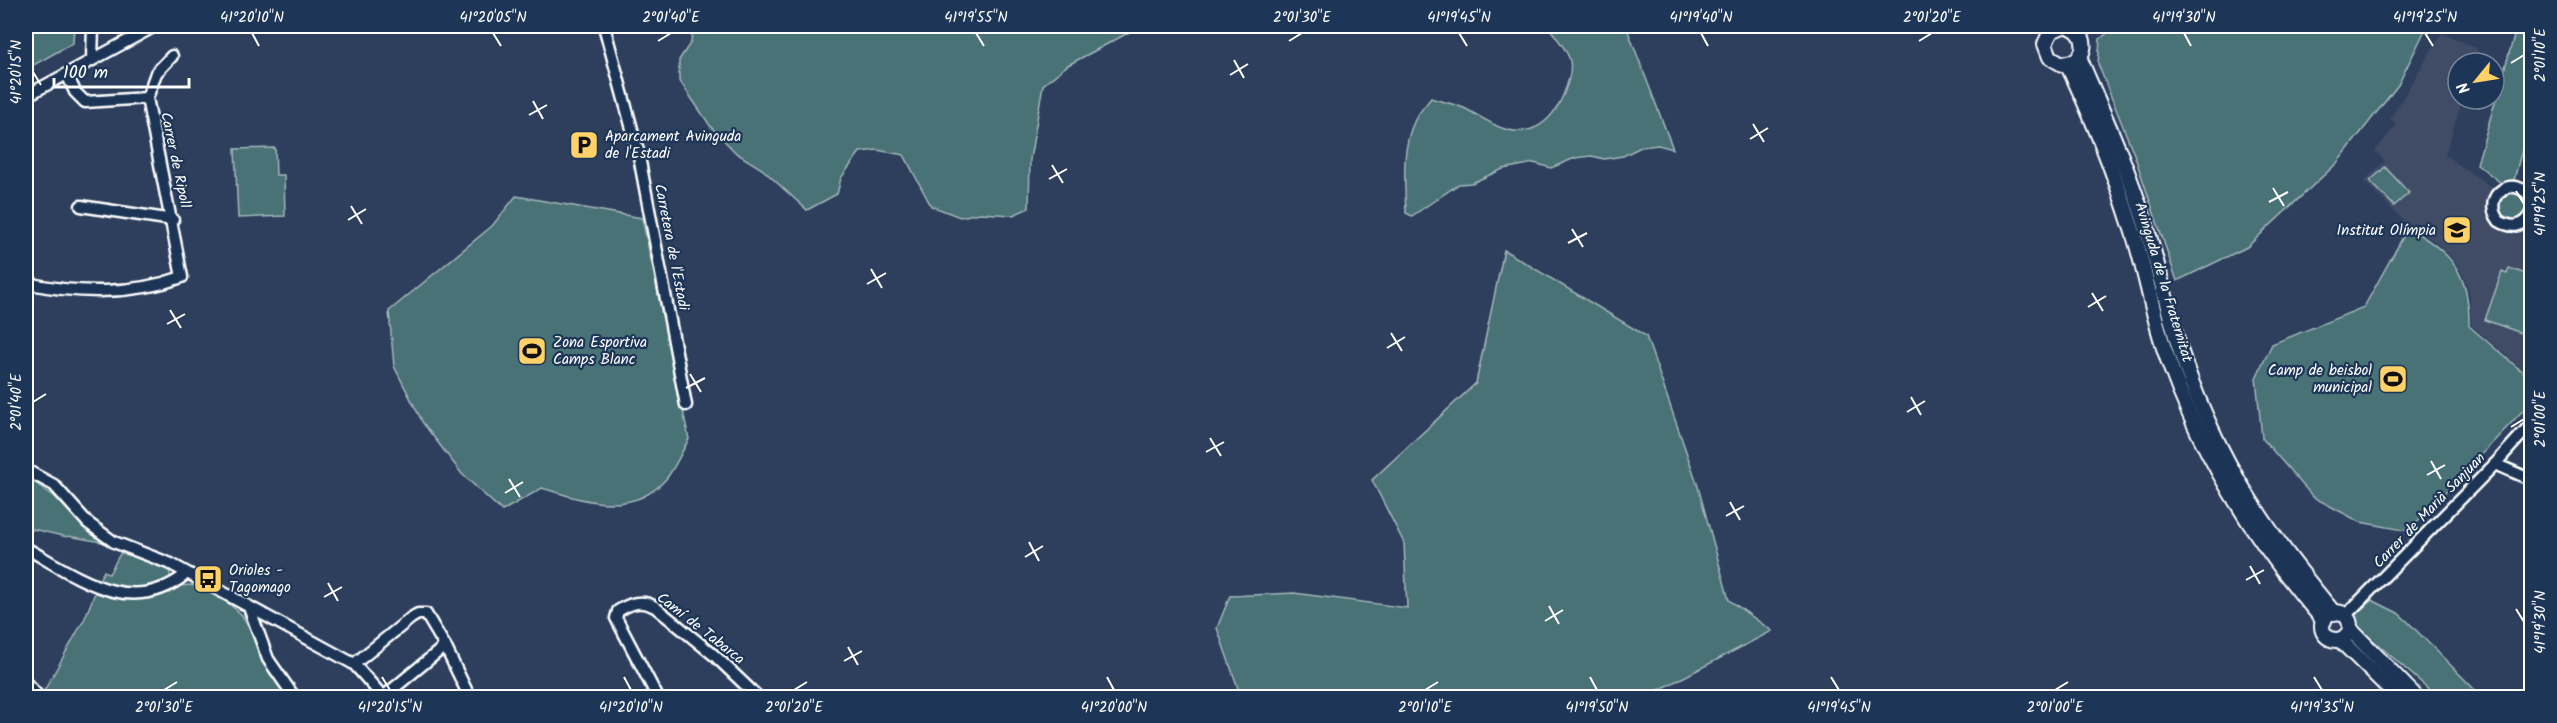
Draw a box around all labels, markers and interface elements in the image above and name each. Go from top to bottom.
text: 41°20'10"N [220,6,284,30]
text: 41°20'05"N [459,6,527,30]
text: 2°01'40"E [642,6,701,30]
text: 41°19'55"N [944,6,1008,30]
text: 2°01'30"E [1273,6,1332,30]
text: 41°19'45"N [1427,6,1491,30]
text: 41°19'40"N [1669,6,1733,30]
text: 2°01'20"E [1903,6,1962,30]
text: 41°19'30"N [2152,6,2216,30]
text: 41°19'25"N [2393,6,2457,30]
text: 2°01'10"E [2529,27,2553,82]
text: 41°20'15"N [5,40,29,104]
scale bar [54,51,189,89]
north arrow [2446,51,2506,111]
text: 100 m [63,59,108,88]
text: N [2451,77,2478,98]
street label: Carrer de Ripoll [153,110,197,211]
place label: Aparcament Avinguda de l'Estadi [605,125,741,166]
parking icon: Aparcament Avinguda de l'Estadi [568,129,600,161]
text: 41°19'25"N [2529,172,2553,236]
street label: Carretera de l'Estadi [647,182,695,314]
street label: Avinguda de la Fraternitat [2127,199,2199,366]
school or university icon: Institut Olímpia [2441,214,2473,246]
place label: Institut Olímpia [2337,219,2436,243]
place label: Zona Esportiva Camps Blanc [553,331,647,372]
sports icon: Zona Esportiva Camps Blanc [516,335,548,367]
place label: Camp de beisbol municipal [2268,359,2372,400]
sports icon: Camp de beisbol municipal [2377,363,2409,395]
text: 2°01'40"E [5,372,29,431]
text: 2°01'00"E [2529,389,2553,447]
street label: Carrer de Marià Sanjuan [2368,447,2492,574]
place label: Orioles - Tagomago [229,559,291,600]
bus stop icon: Orioles - Tagomago [192,563,224,595]
street label: Camí de Tabarca [651,587,750,671]
text: 41°19'30"N [2529,590,2553,654]
text: 2°01'30"E [135,696,194,720]
text: 41°20'15"N [358,696,422,720]
text: 41°20'10"N [599,696,663,720]
text: 2°01'20"E [765,696,824,720]
text: 41°20'00"N [1081,696,1147,720]
text: 2°01'10"E [1398,696,1453,720]
text: 41°19'50"N [1566,696,1628,720]
text: 41°19'45"N [1807,696,1871,720]
text: 2°01'00"E [2027,696,2085,720]
text: 41°19'35"N [2290,696,2354,720]

